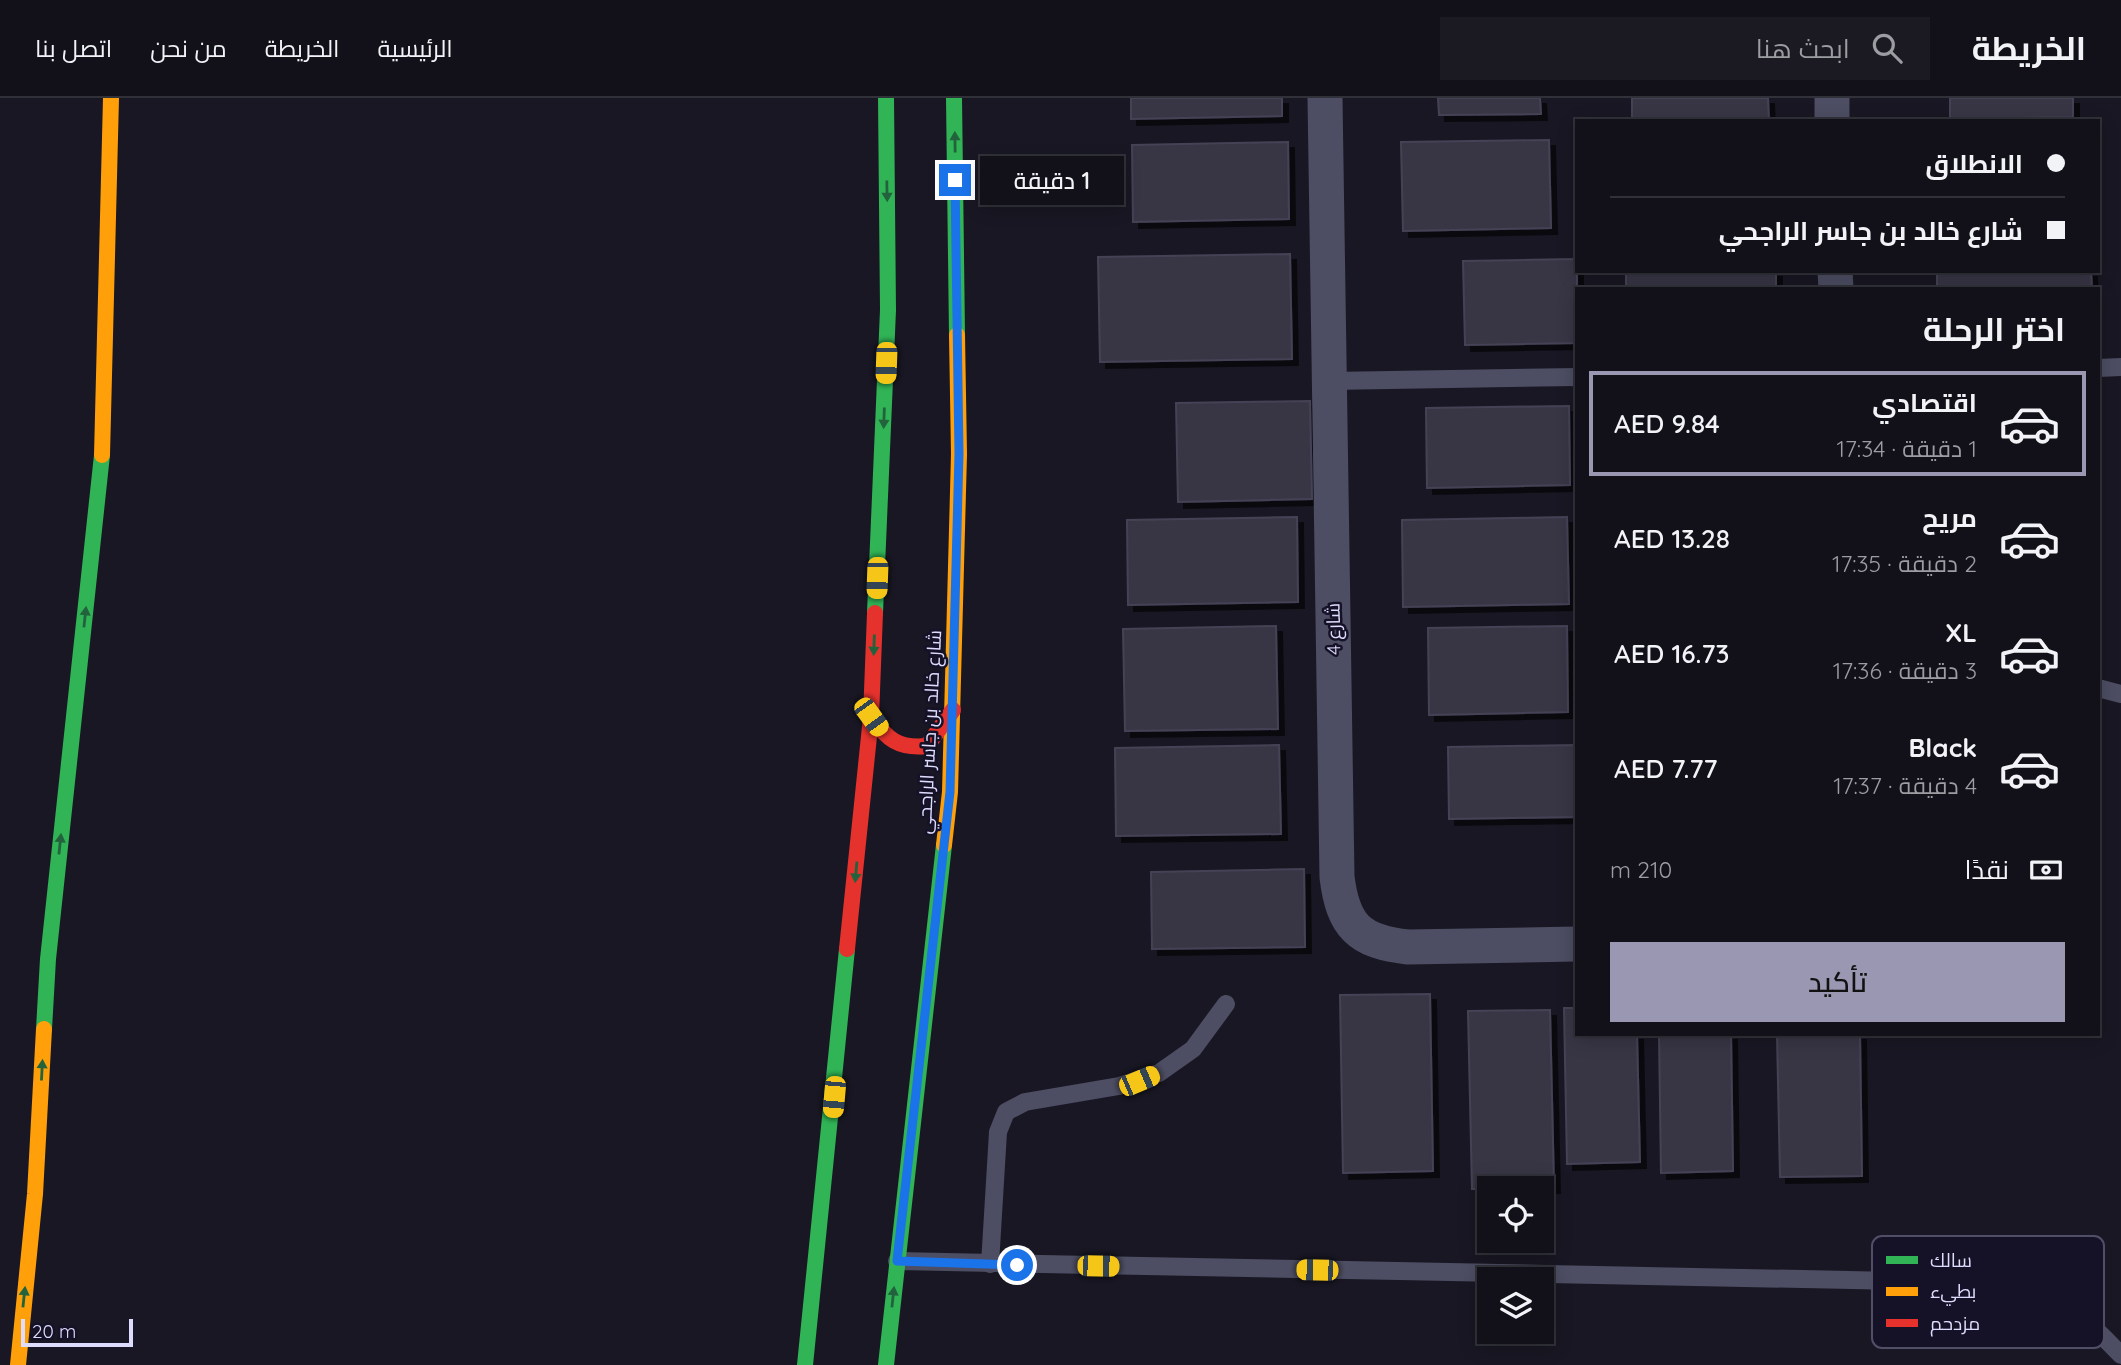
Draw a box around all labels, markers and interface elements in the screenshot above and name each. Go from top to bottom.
search box [1440,17,1930,80]
text: الخريطة [1972,27,2086,68]
icon: search [1868,29,1906,67]
text: ابحث هنا [1756,32,1850,65]
text: اتصل بنا [35,33,112,63]
text: من نحن [150,33,227,63]
text: الخريطة [265,33,340,63]
text: الرئيسية [378,33,453,63]
one-way arrow [949,131,961,153]
text: الانطلاق [1925,147,2023,180]
callout: 1 دقيقة [979,155,1123,204]
route end [939,164,971,196]
text: 1 دقيقة [1014,166,1090,195]
one-way arrow [881,180,893,202]
text: شارع خالد بن جاسر الراجحي [1719,214,2023,247]
text: اختر الرحلة [1923,309,2065,349]
car [875,342,898,384]
text: اقتصادي [1872,386,1977,419]
icon: car [1998,392,2061,455]
one-way arrow [878,407,889,429]
text: AED 9.84 [1614,407,1720,440]
text: 1 دقيقة · 17:34 [1837,434,1977,463]
text: مريح [1922,501,1977,534]
icon: car [1998,507,2061,570]
text: AED 13.28 [1614,522,1730,555]
text: 2 دقيقة · 17:35 [1832,549,1977,578]
car [866,557,889,599]
street label: شارع 4 [1321,603,1347,655]
one-way arrow [80,606,91,628]
text: XL [1945,616,1977,649]
icon: car [1998,622,2061,685]
street label: شارع خالد بن جاسر الراجحي [912,629,949,835]
one-way arrow [868,635,879,657]
text: AED 16.73 [1614,637,1729,670]
text: 3 دقيقة · 17:36 [1833,656,1977,685]
car [851,694,892,740]
text: Black [1908,731,1977,764]
icon: car [1998,737,2061,800]
text: AED 7.77 [1614,752,1717,785]
text: 4 دقيقة · 17:37 [1833,771,1977,800]
one-way arrow [55,832,66,854]
icon: cash [2027,851,2065,889]
text: نقدًا [1965,853,2009,886]
text: 210 m [1610,855,1672,884]
one-way arrow [850,861,861,883]
button: تأكيد [1610,942,2065,1022]
one-way arrow [36,1059,47,1081]
car [1116,1063,1163,1099]
car [822,1075,847,1119]
map controls [1477,1176,1554,1344]
button: locate [1477,1176,1554,1253]
legend [1872,1236,2104,1348]
text: سالك [1930,1248,1972,1272]
route start [1001,1249,1033,1281]
car [1077,1255,1120,1277]
car [1296,1259,1339,1281]
button: layers [1477,1267,1554,1344]
text: بطيء [1930,1279,1976,1306]
one-way arrow [19,1286,30,1308]
one-way arrow [888,1286,899,1308]
text: مزدحم [1930,1311,1980,1337]
scale bar [21,1316,133,1348]
text: 20 m [32,1319,76,1343]

